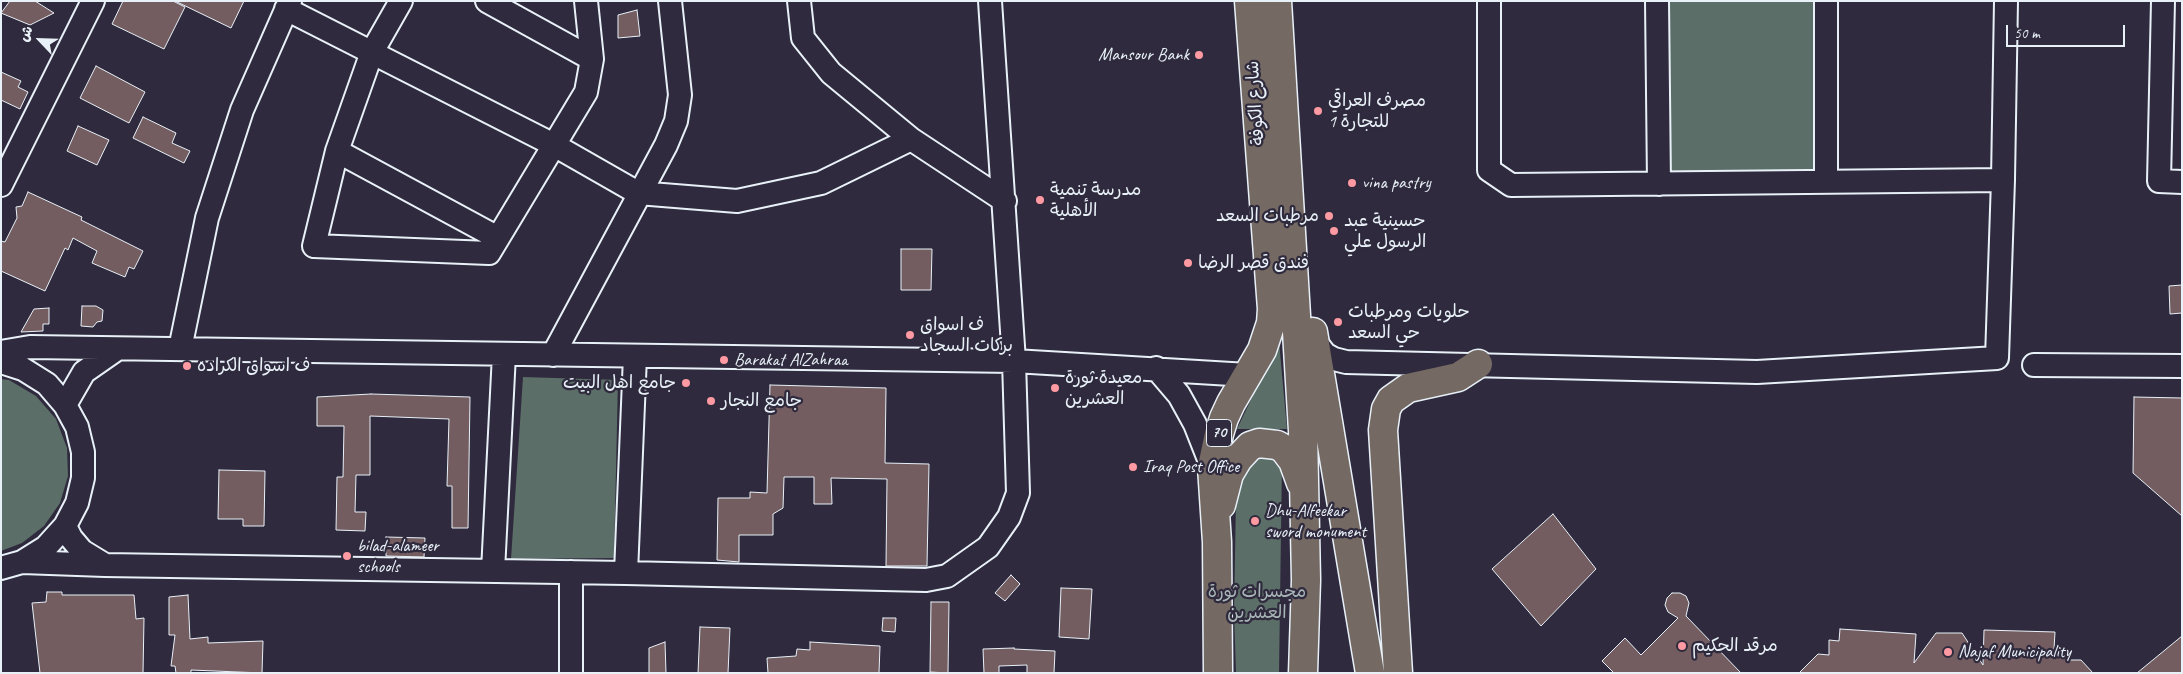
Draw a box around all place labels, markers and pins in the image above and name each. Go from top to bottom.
place label: Mansour Bank [1098,44,1189,66]
marker: Mansour Bank [1193,49,1205,61]
place label: مصرف العراقي للتجارة 1 [1328,90,1426,132]
marker: مصرف العراقي للتجارة 1 [1312,105,1324,117]
place label: vina pastry [1362,172,1431,194]
marker: vina pastry [1346,177,1358,189]
place label: مدرسة تنمية الأهلية [1050,179,1141,222]
marker: مدرسة تنمية الأهلية [1034,194,1046,206]
place label: مرطبات السعد [1216,205,1319,227]
marker: مرطبات السعد [1323,210,1335,222]
place label: حسينية عبد الرسول علي [1344,210,1426,252]
marker: حسينية عبد الرسول علي [1328,225,1340,237]
place label: فندق قصر الرضا [1198,252,1309,274]
marker: فندق قصر الرضا [1182,257,1194,269]
place label: حلويات ومرطبات حي السعد [1348,301,1470,344]
place label: ف اسواق بركات السجاد [920,314,1013,356]
marker: حلويات ومرطبات حي السعد [1332,316,1344,328]
marker: ف اسواق بركات السجاد [904,329,916,341]
place label: Barakat AlZahraa [734,349,847,371]
marker: Barakat AlZahraa [718,354,730,366]
place label: ف اسواق الكراده [197,355,310,377]
marker: ف اسواق الكراده [181,360,193,372]
place label: معيدة ثورة العشرين [1065,367,1142,409]
place label: جامع اهل البيت [563,372,676,394]
marker: جامع اهل البيت [680,377,692,389]
marker: معيدة ثورة العشرين [1049,382,1061,394]
place label: جامع النجار [721,390,802,412]
marker: جامع النجار [705,395,717,407]
place label: Iraq Post Office [1143,456,1239,478]
marker: Iraq Post Office [1127,461,1139,473]
place label: Dhu-Alfeekar sword monument [1265,500,1366,542]
marker: Dhu-Alfeekar sword monument [1249,515,1261,527]
place label: bilad-alameer schools [357,535,439,578]
marker: bilad-alameer schools [341,550,353,562]
place label: مرقد الحكيم [1692,635,1778,657]
marker: مرقد الحكيم [1676,640,1688,652]
place label: Najaf Municipality [1958,641,2071,663]
marker: Najaf Municipality [1942,646,1954,658]

